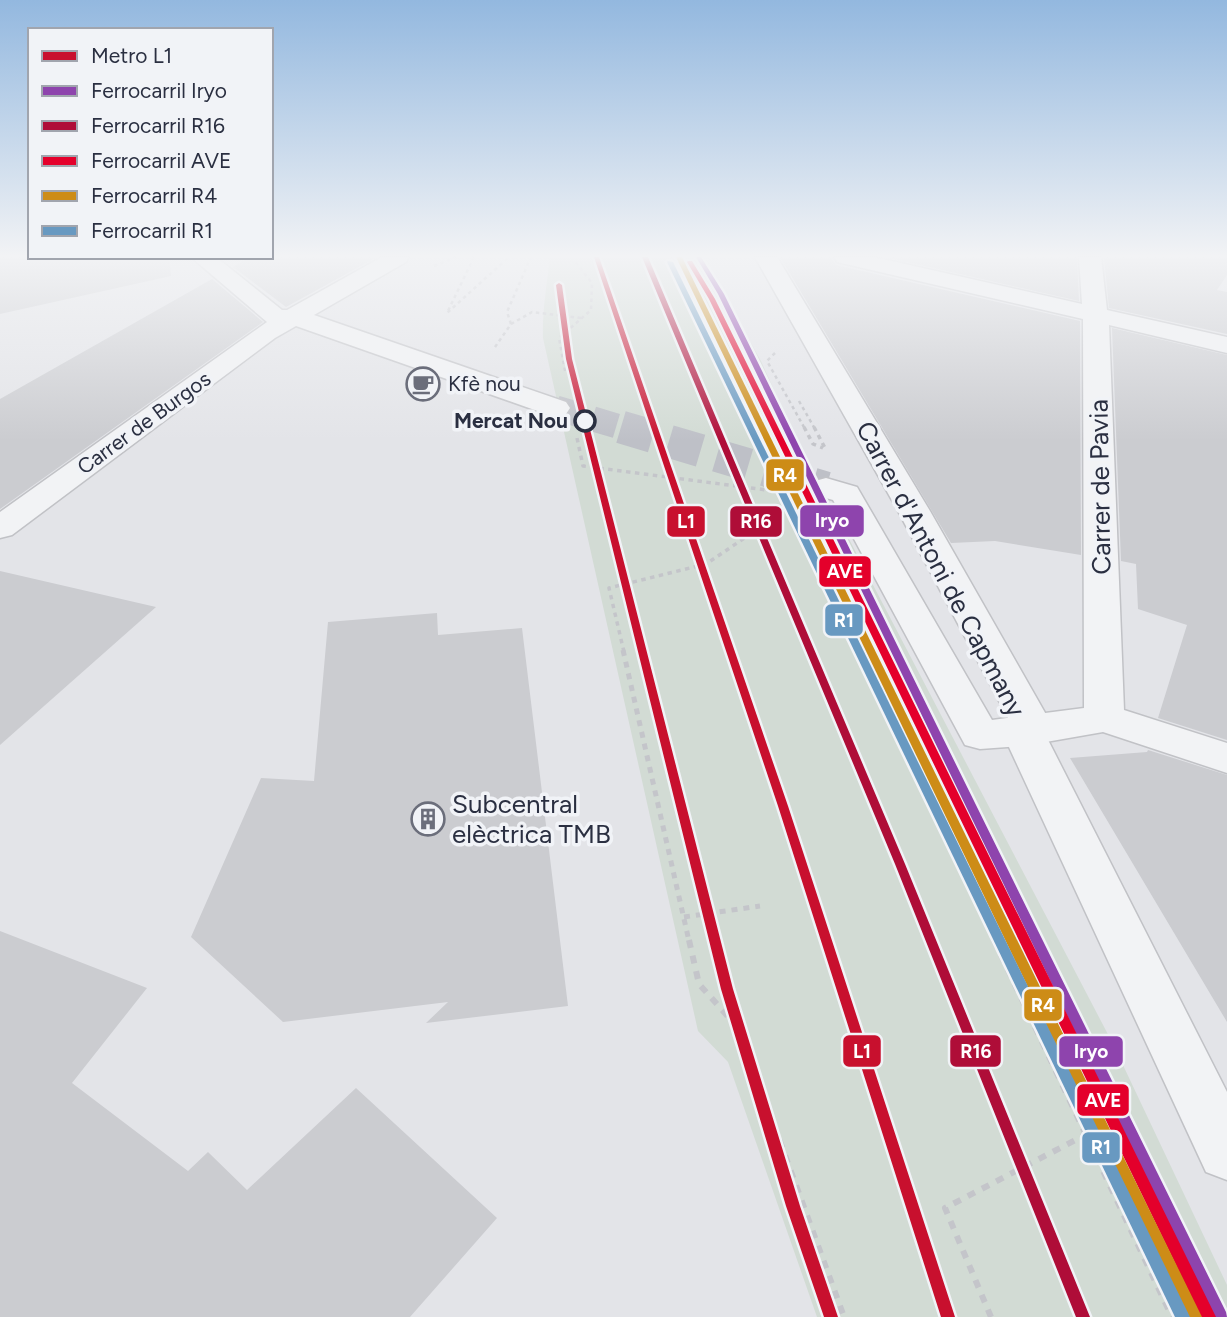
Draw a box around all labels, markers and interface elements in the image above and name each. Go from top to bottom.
legend [28,28,273,259]
text: Metro L1 [91,43,172,68]
text: Ferrocarril Iryo [91,78,227,103]
text: Ferrocarril R16 [91,113,225,138]
text: Ferrocarril AVE [91,148,231,173]
text: Ferrocarril R4 [91,183,217,208]
text: Ferrocarril R1 [91,218,213,243]
cafe icon: Kfè nou [404,365,442,403]
street label: Carrer de Burgos [72,366,215,479]
place label: Kfè nou [448,371,521,396]
street label: Carrer de Pavia [1082,399,1118,575]
place label: Mercat Nou [454,408,568,433]
marker: Mercat Nou [574,410,596,432]
street label: Carrer d'Antoni de Capmany [849,416,1033,722]
line badge: R4 [765,458,805,492]
text: R4 [773,464,797,487]
line badge: Iryo [799,504,865,538]
line badge: L1 [666,505,706,538]
line badge: R16 [729,505,783,538]
text: Iryo [815,509,849,532]
text: L1 [677,510,695,533]
text: R16 [740,510,772,533]
line badge: AVE [818,555,872,588]
text: AVE [827,560,864,583]
line badge: R1 [824,603,864,637]
text: R1 [834,609,854,632]
place label: Subcentral elèctrica TMB [452,788,611,850]
building icon: Subcentral elèctrica TMB [409,800,447,838]
line badge: R4 [1023,988,1063,1022]
text: R4 [1031,994,1055,1017]
line badge: L1 [842,1034,882,1068]
line badge: R16 [949,1034,1002,1068]
line badge: Iryo [1058,1035,1124,1068]
text: L1 [853,1040,871,1063]
text: R16 [960,1040,992,1063]
text: Iryo [1074,1040,1108,1063]
line badge: AVE [1076,1083,1130,1117]
text: AVE [1085,1089,1122,1112]
line badge: R1 [1081,1131,1121,1164]
text: R1 [1091,1136,1111,1159]

